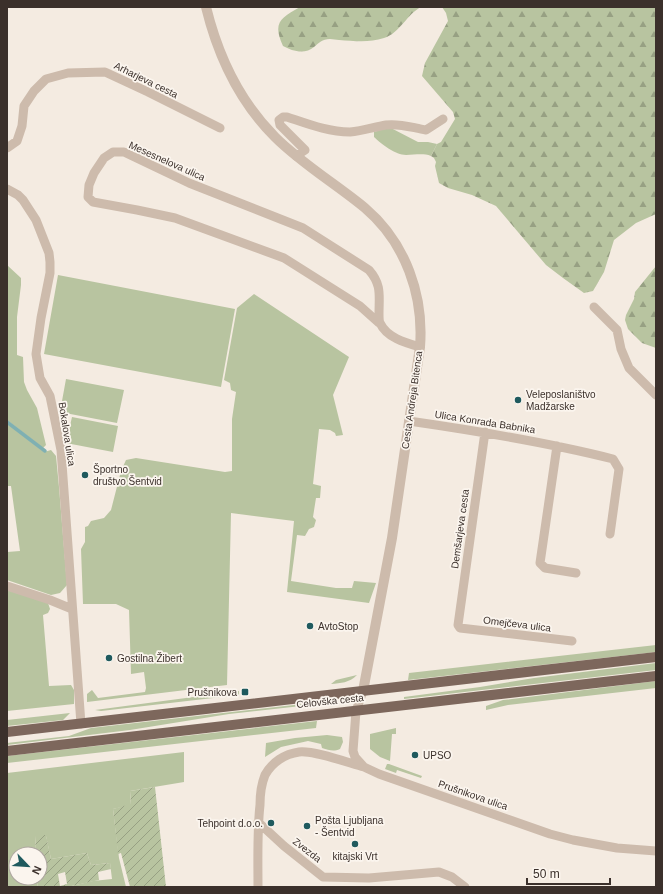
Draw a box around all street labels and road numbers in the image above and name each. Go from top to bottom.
street label: Arharjeva cesta [112,60,180,100]
street label: Mesesnelova ulica [127,139,207,183]
street label: Cesta Andreja Bitenca [400,350,424,450]
street label: Bokalova ulica [57,401,78,467]
street label: Ulica Konrada Babnika [434,409,537,435]
street label: Demšarjeva cesta [449,488,471,569]
street label: Omejčeva ulica [482,614,552,634]
street label: Celovška cesta [296,692,365,710]
street label: Prušnikova ulica [437,778,510,812]
street label: Zvezda [291,836,324,865]

